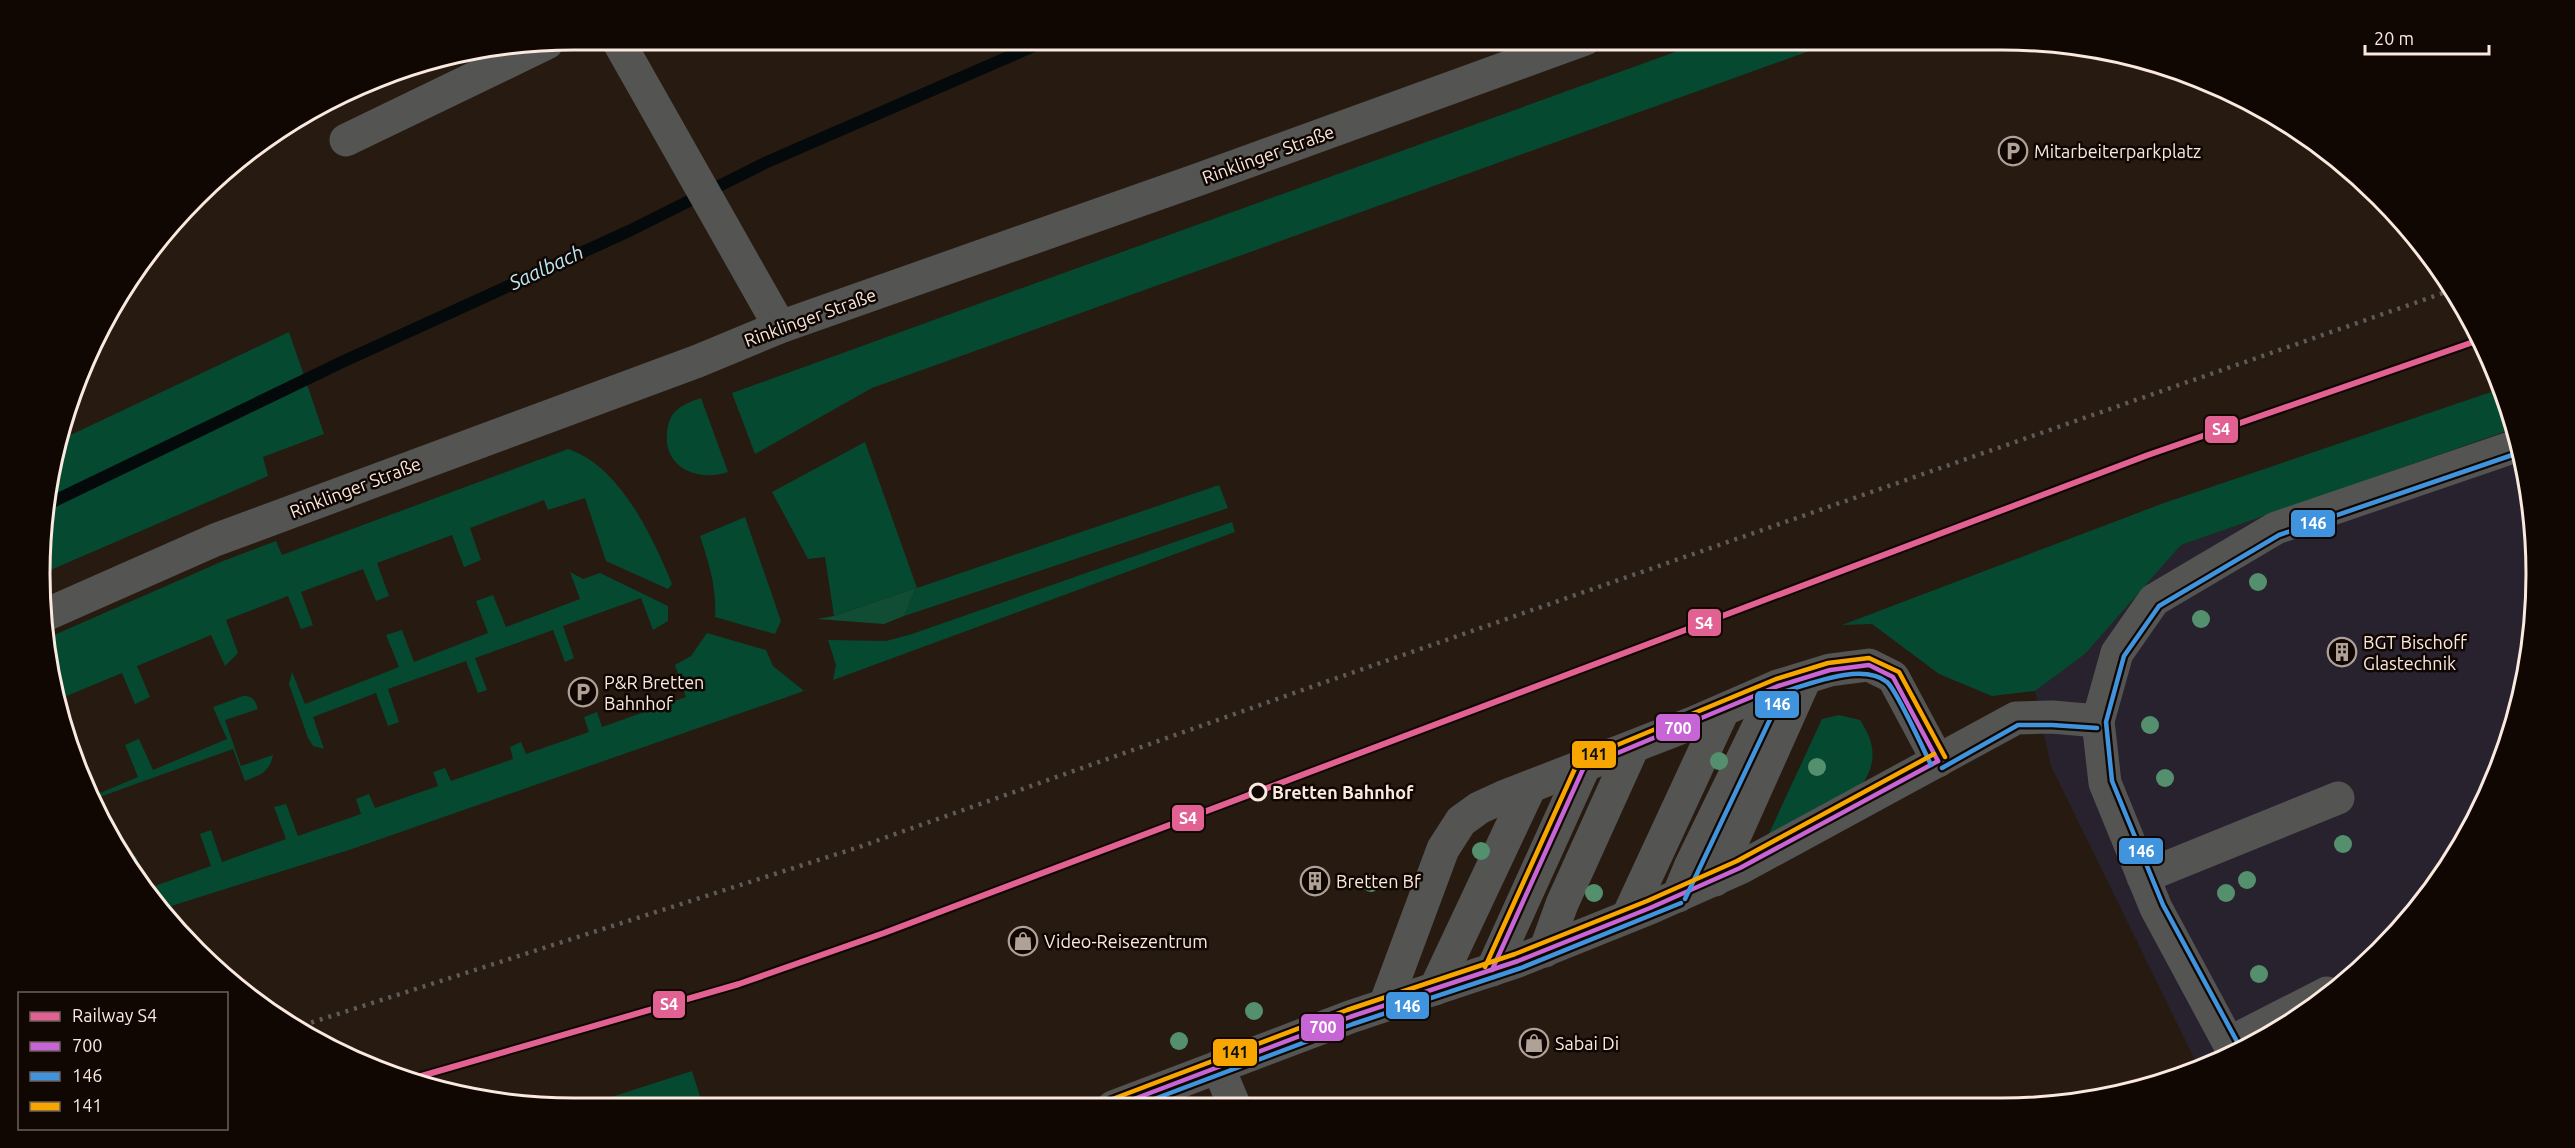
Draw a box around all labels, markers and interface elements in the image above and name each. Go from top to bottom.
scale bar [2365,18,2490,56]
text: 20 m [2374,28,2414,48]
street label: Rinklinger Straße [1199,121,1337,187]
parking icon: Mitarbeiterparkplatz [1997,135,2029,167]
place label: Mitarbeiterparkplatz [2034,141,2201,161]
water label: Saalbach [504,240,587,295]
street label: Rinklinger Straße [741,284,879,350]
line badge: S4 [2204,415,2239,444]
text: S4 [2212,420,2230,438]
street label: Rinklinger Straße [287,453,423,521]
line badge: 146 [2290,509,2336,538]
text: 146 [2299,514,2327,532]
line badge: S4 [1687,608,1722,637]
text: S4 [1695,614,1713,632]
place label: BGT Bischoff Glastechnik [2363,632,2467,673]
building icon: BGT Bischoff Glastechnik [2326,636,2358,668]
place label: P&R Bretten Bahnhof [604,672,704,713]
parking icon: P&R Bretten Bahnhof [567,676,599,708]
line badge: 146 [1754,690,1800,719]
text: 146 [1763,695,1791,713]
line badge: 700 [1655,713,1701,742]
text: 700 [1664,719,1692,737]
line badge: 141 [1571,740,1617,769]
text: 141 [1580,745,1608,763]
place label: Bretten Bahnhof [1272,782,1414,802]
marker: Bretten Bahnhof [1249,783,1267,801]
line badge: S4 [1171,804,1205,832]
text: S4 [1179,809,1197,827]
line badge: 146 [2118,837,2164,865]
text: 146 [2127,842,2155,860]
building icon: Bretten Bf [1299,865,1331,897]
place label: Bretten Bf [1336,871,1421,891]
shop icon: Video-Reisezentrum [1007,925,1039,957]
place label: Video-Reisezentrum [1044,931,1208,951]
line badge: S4 [652,990,686,1019]
line badge: 146 [1385,991,1430,1020]
legend [18,992,228,1130]
text: S4 [660,995,678,1013]
text: 146 [1393,997,1421,1015]
text: Railway S4 [72,1005,157,1025]
line badge: 700 [1300,1013,1345,1042]
text: 700 [1309,1018,1337,1036]
shop icon: Sabai Di [1518,1027,1550,1059]
place label: Sabai Di [1555,1033,1619,1053]
text: 700 [72,1035,102,1055]
line badge: 141 [1212,1038,1258,1067]
text: 141 [1221,1043,1249,1061]
text: 146 [72,1065,102,1085]
text: 141 [72,1095,102,1115]

